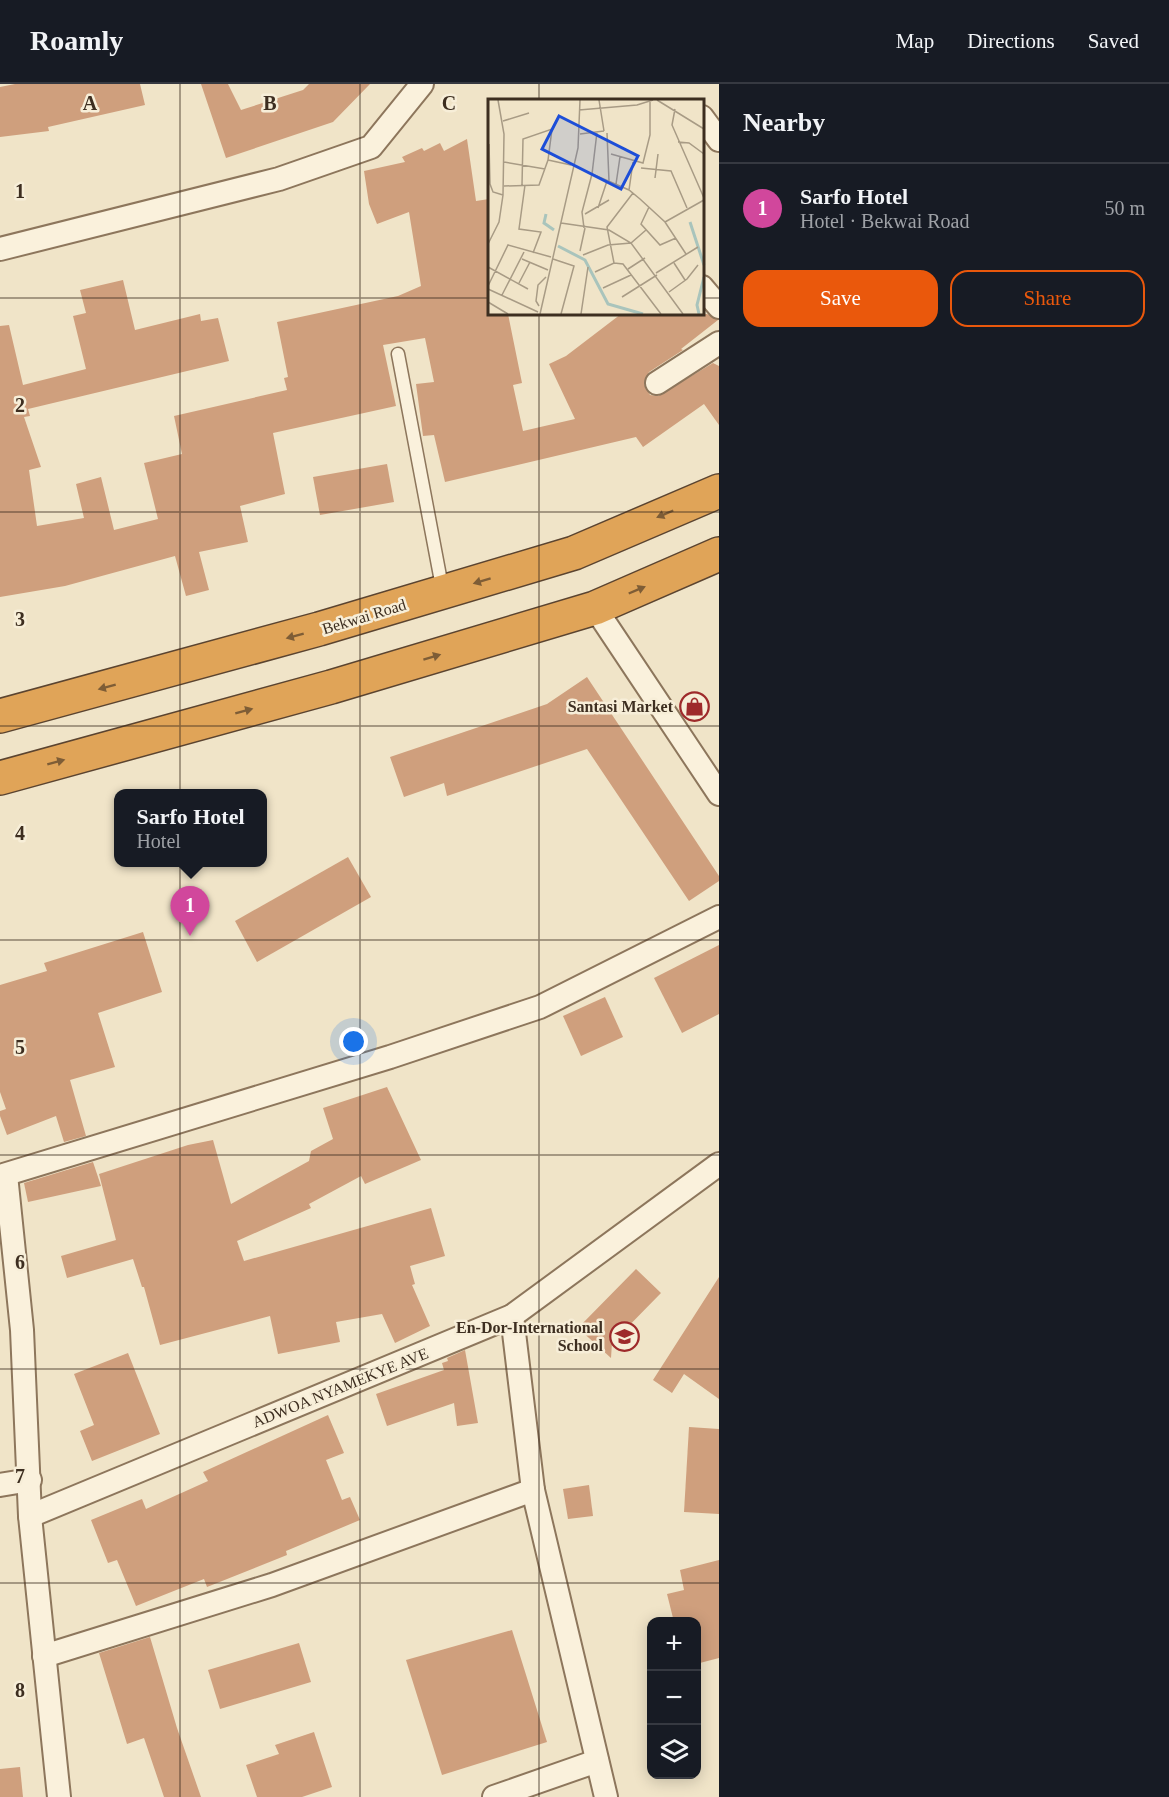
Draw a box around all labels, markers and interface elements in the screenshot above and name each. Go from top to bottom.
text: Roamly [30,25,123,56]
text: Map [896,29,934,53]
text: Directions [967,29,1055,53]
text: Saved [1088,29,1139,53]
text: A [83,92,98,114]
text: B [263,92,277,114]
text: C [442,92,456,114]
inset map [488,99,704,315]
text: Nearby [743,108,825,137]
text: 1 [15,180,25,202]
text: Sarfo Hotel [800,184,908,209]
text: 1 [758,197,768,219]
text: 50 m [1104,197,1145,219]
text: Hotel · Bekwai Road [800,210,969,232]
button: Save [743,270,938,327]
button: Share [950,270,1145,327]
text: 2 [15,394,25,416]
one-way arrow [656,509,674,519]
one-way arrow [473,577,491,586]
one-way arrow [628,584,646,594]
street label: Bekwai Road [320,596,408,637]
text: 3 [15,608,25,630]
one-way arrow [286,631,304,641]
one-way arrow [423,652,441,661]
one-way arrow [98,683,116,692]
shop icon: Santasi Market [678,690,710,722]
place label: Santasi Market [568,698,674,715]
one-way arrow [236,706,254,715]
one-way arrow [47,757,66,767]
popup [114,789,267,867]
text: Sarfo Hotel [136,804,245,829]
text: 4 [15,822,25,844]
text: Hotel [136,830,181,852]
pin: 1 [170,886,210,936]
your location [339,1027,368,1056]
text: 5 [15,1036,25,1058]
text: 6 [15,1251,25,1273]
place label: En-Dor-International School [456,1319,604,1354]
school or university icon: En-Dor-International School [608,1320,640,1352]
street label: ADWOA NYAMEKYE AVE [250,1344,431,1431]
text: 7 [15,1465,25,1487]
map controls [647,1617,701,1779]
button: + [647,1617,701,1671]
button: − [647,1671,701,1725]
text: 8 [15,1679,25,1701]
button: layers [647,1725,701,1779]

